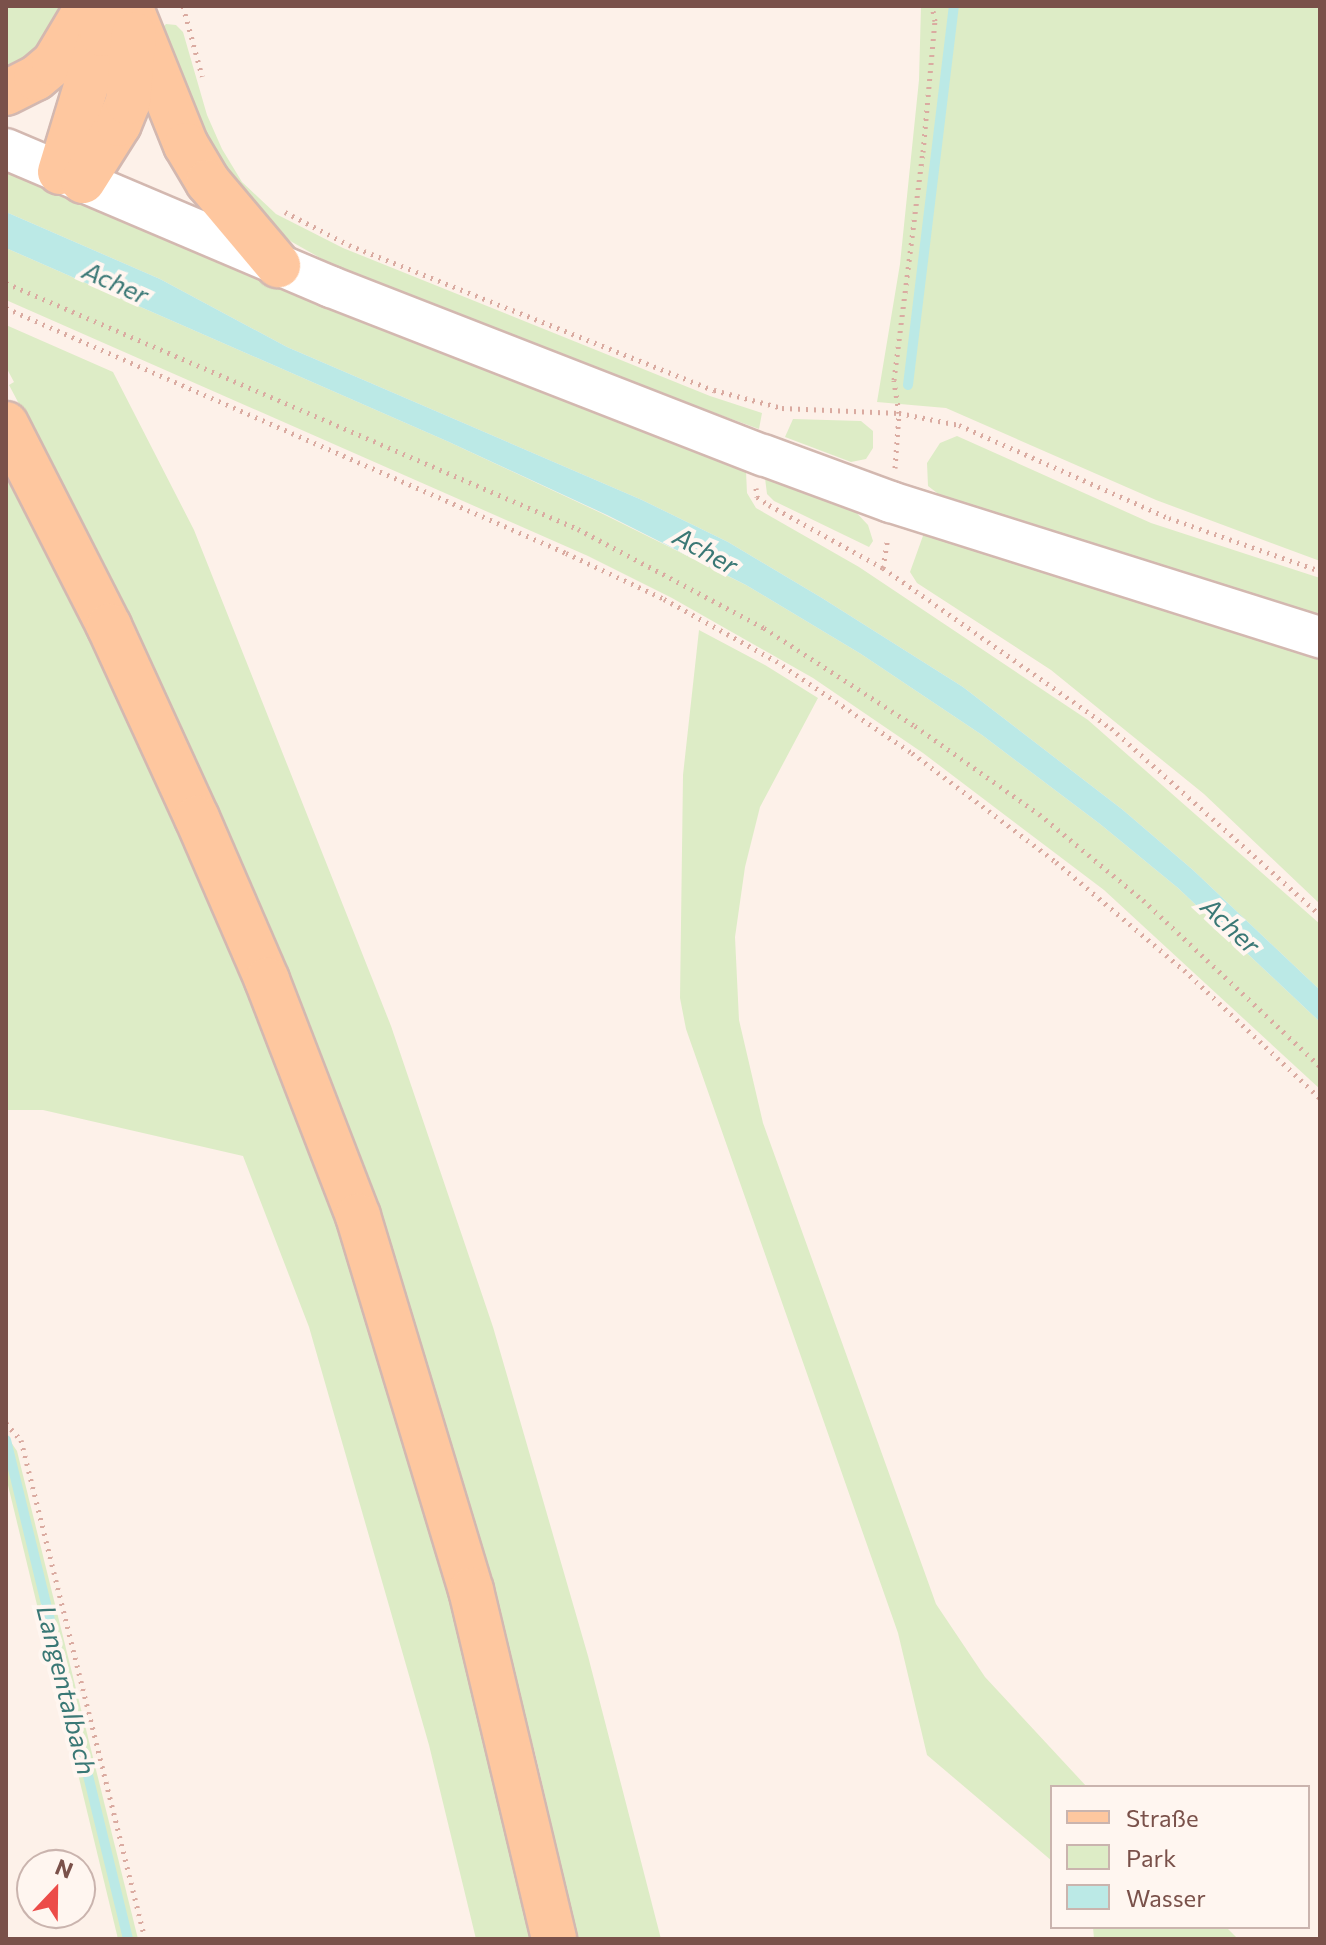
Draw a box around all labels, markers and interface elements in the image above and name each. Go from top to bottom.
water label: Acher [78,254,154,310]
water label: Acher [668,520,744,580]
water label: Acher [1195,890,1267,960]
water label: Langentalbach [31,1602,103,1778]
legend [1050,1785,1310,1929]
text: Straße [1126,1803,1199,1832]
text: Park [1126,1843,1176,1872]
north arrow [16,1849,96,1929]
text: N [52,1853,77,1884]
text: Wasser [1126,1883,1206,1912]

